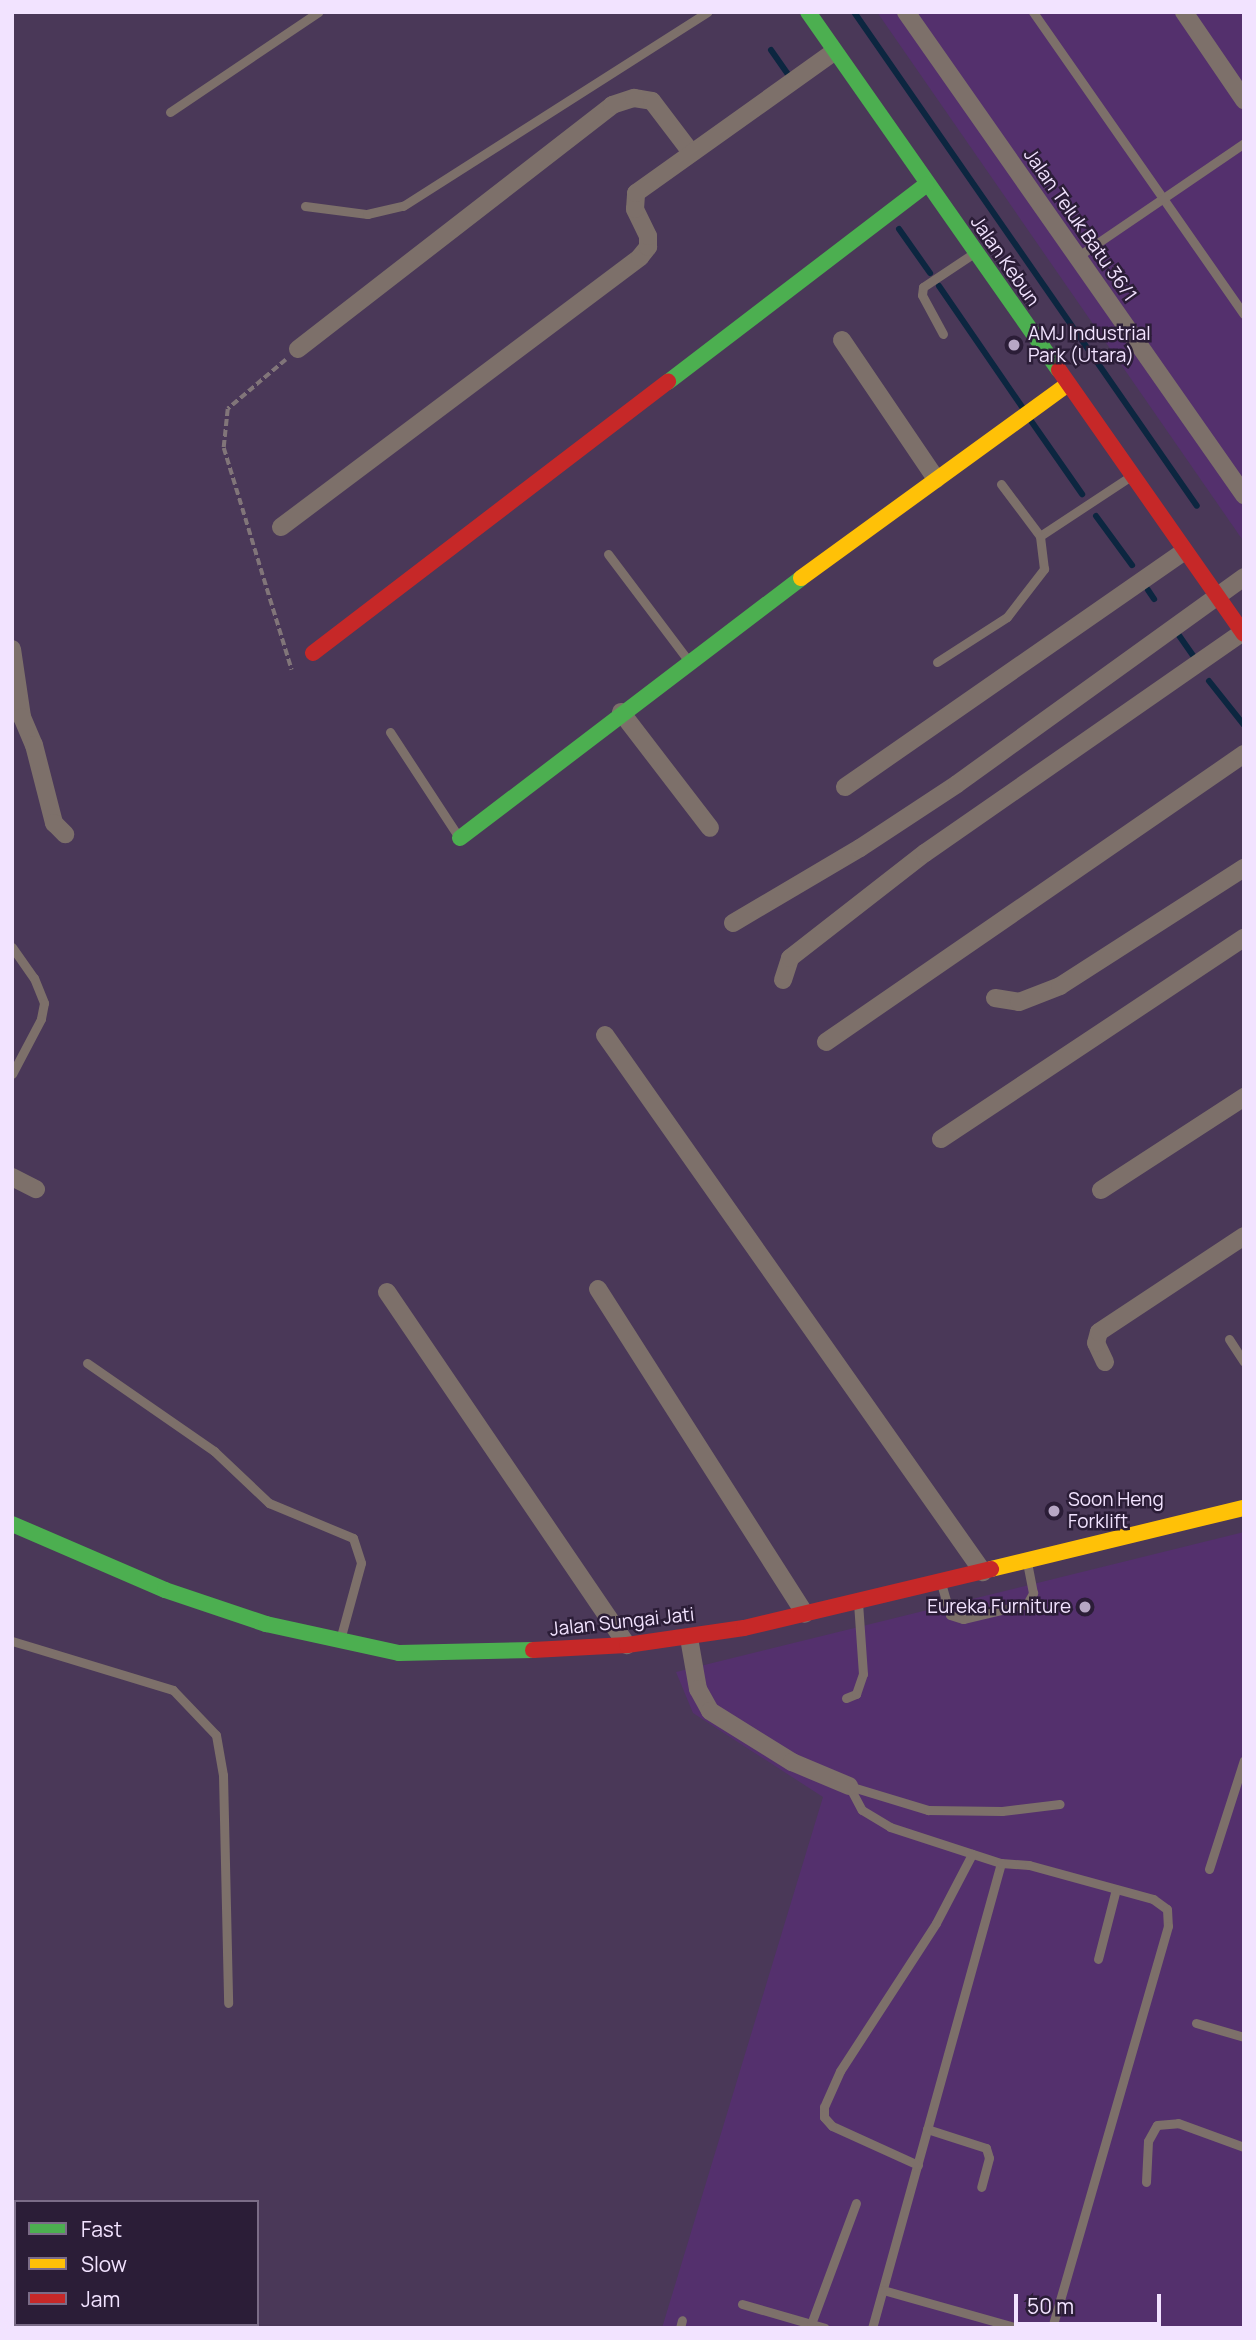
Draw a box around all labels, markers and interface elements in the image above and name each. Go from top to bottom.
street label: Jalan Teluk Batu 36/1 [1019,144,1141,306]
street label: Jalan Kebun [966,212,1044,310]
place label: AMJ Industrial Park (Utara) [1028,323,1151,367]
marker: AMJ Industrial Park (Utara) [1006,337,1022,353]
place label: Soon Heng Forklift [1068,1489,1164,1533]
marker: Soon Heng Forklift [1046,1503,1062,1519]
place label: Eureka Furniture [927,1596,1071,1618]
marker: Eureka Furniture [1077,1599,1093,1615]
street label: Jalan Sungai Jati [549,1603,695,1641]
legend [14,2200,259,2326]
text: Fast [81,2215,122,2243]
text: Slow [81,2250,127,2278]
scale bar [1018,2280,1165,2324]
text: Jam [81,2285,120,2313]
text: 50 m [1027,2292,1074,2320]

